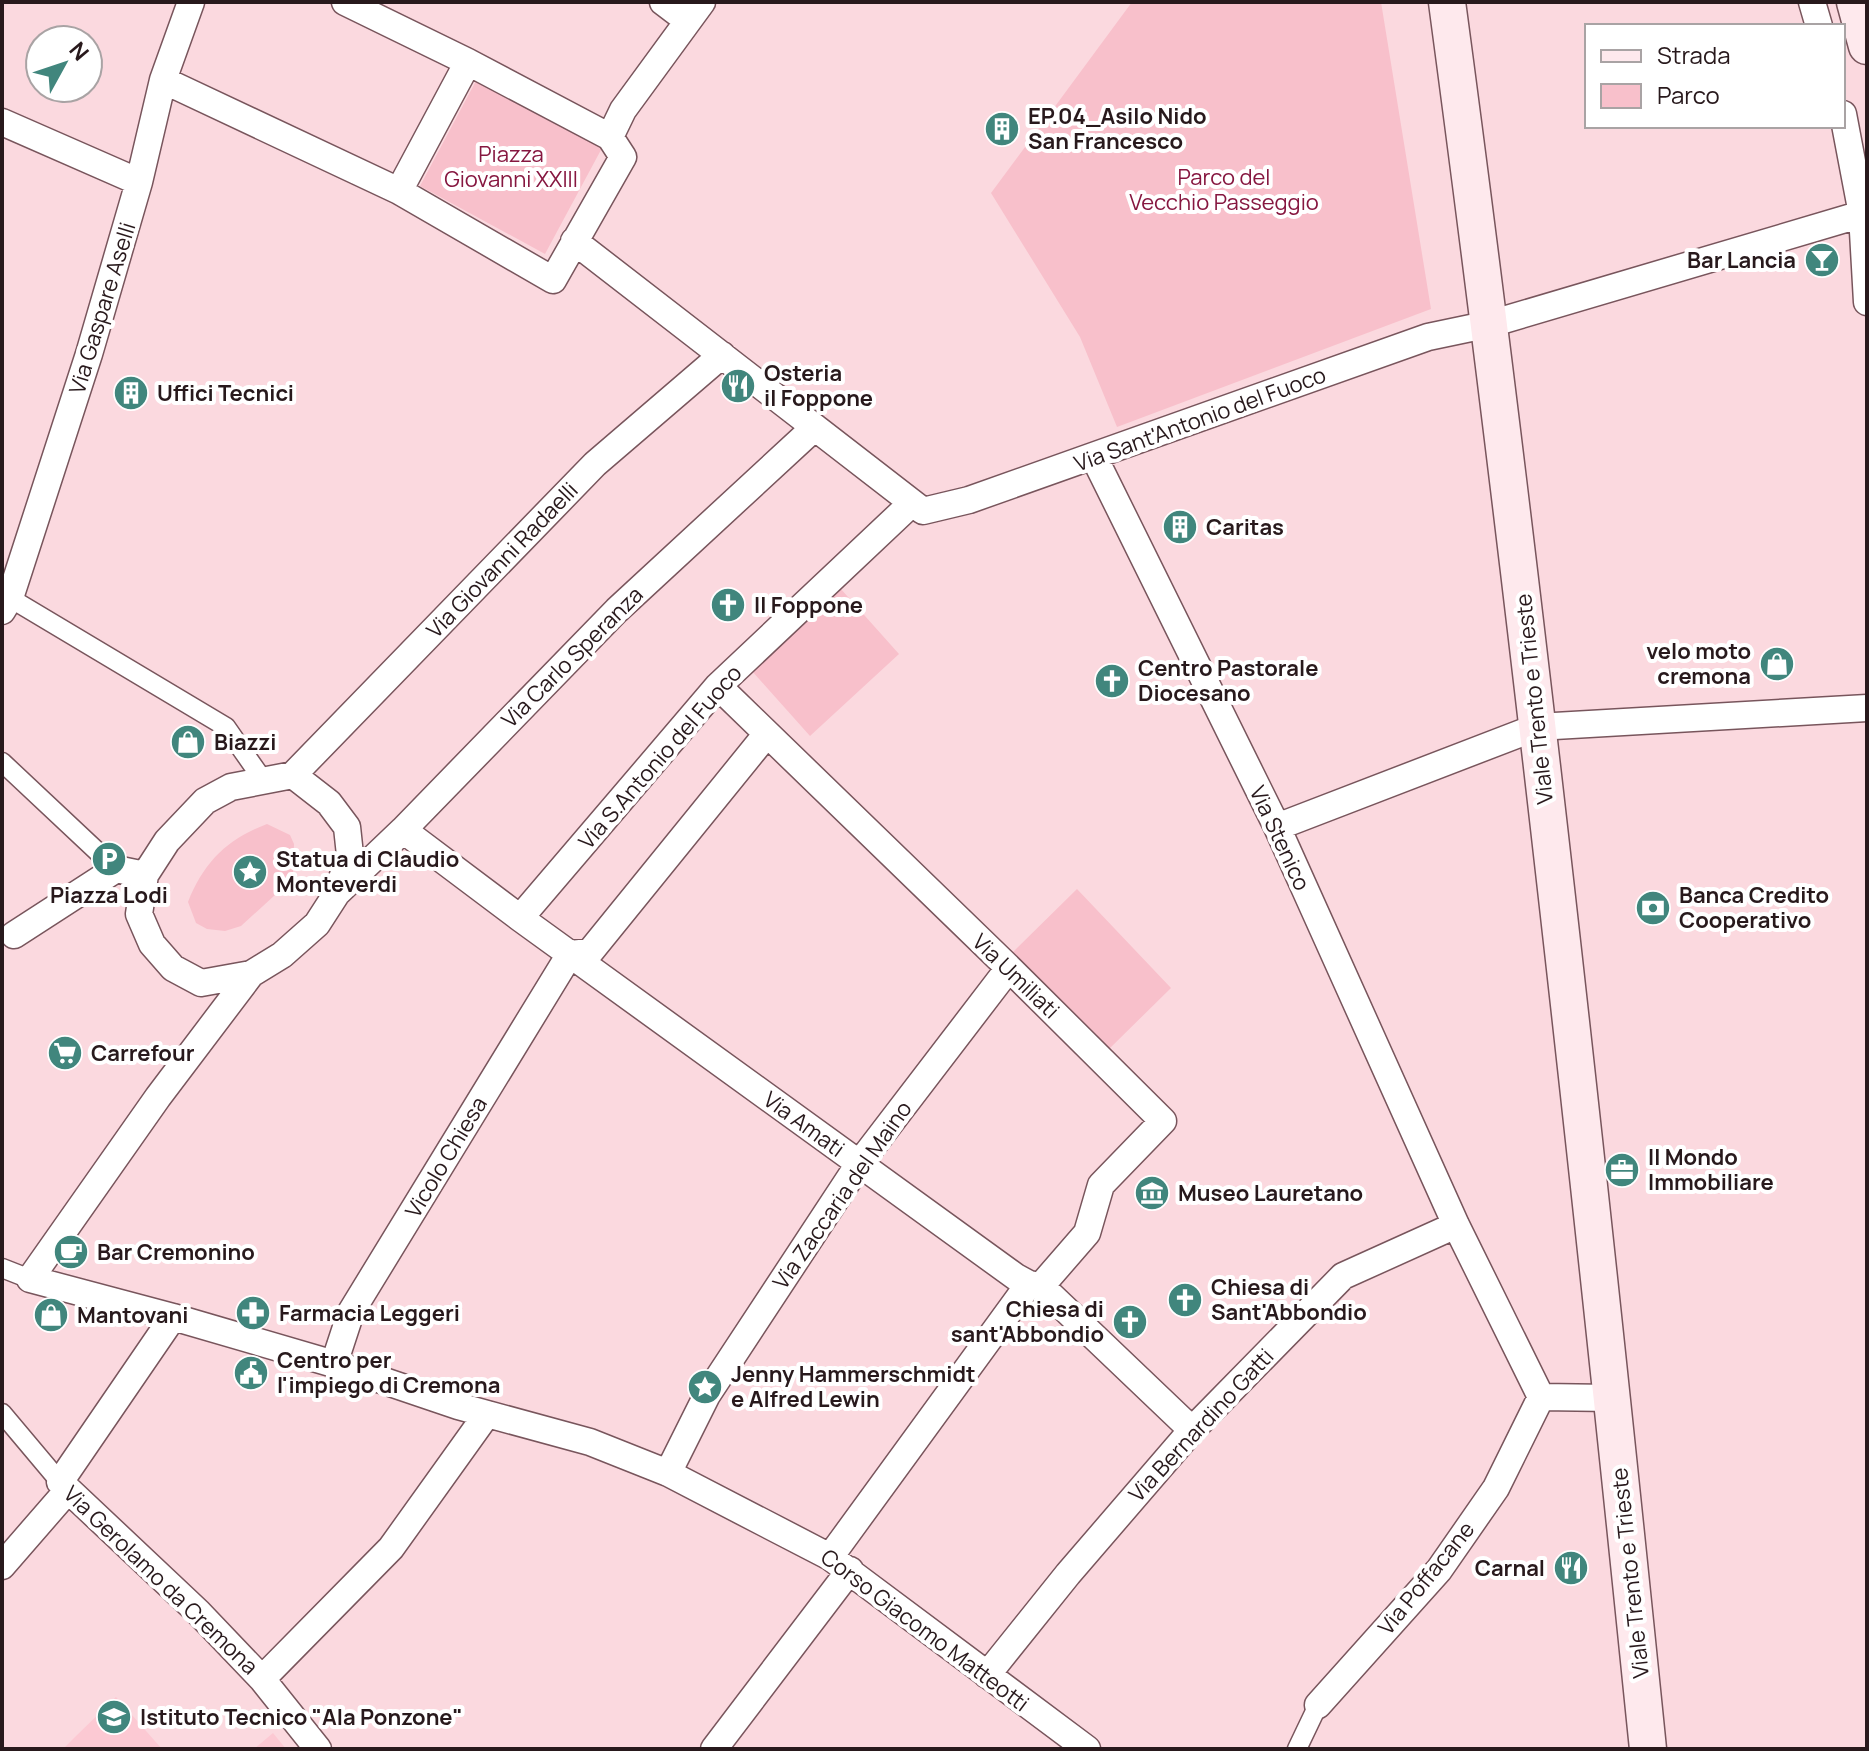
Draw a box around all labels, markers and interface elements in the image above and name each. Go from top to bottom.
north arrow [24,24,104,104]
legend [1585,24,1845,128]
text: N [63,35,96,67]
text: Strada [1657,38,1730,71]
text: Parco [1657,78,1720,111]
place label: EP.04_Asilo Nido San Francesco [1028,101,1207,156]
building icon: EP.04_Asilo Nido San Francesco [983,110,1021,148]
park label: Piazza Giovanni XXIII [444,139,578,194]
park label: Parco del Vecchio Passeggio [1129,162,1319,217]
street label: Via Gaspare Aselli [62,219,142,397]
bar icon: Bar Lancia [1803,241,1841,279]
place label: Bar Lancia [1687,245,1796,275]
place label: Osteria il Foppone [764,358,873,413]
street label: Via Sant'Antonio del Fuoco [1070,359,1330,479]
restaurant icon: Osteria il Foppone [719,367,757,405]
building icon: Uffici Tecnici [112,374,150,412]
place label: Uffici Tecnici [157,378,294,408]
street label: Via Giovanni Radaelli [420,476,584,644]
building icon: Caritas [1161,508,1199,546]
place label: Caritas [1206,512,1284,542]
street label: Via Carlo Speranza [495,580,649,734]
church icon: Il Foppone [709,586,747,624]
place label: Il Foppone [754,590,863,620]
street label: Viale Trento e Trieste [1508,592,1560,806]
place label: velo moto cremona [1646,636,1751,691]
shop icon: velo moto cremona [1758,645,1796,683]
place label: Centro Pastorale Diocesano [1138,653,1318,708]
street label: Via S.Antonio del Fuoco [572,659,748,855]
church icon: Centro Pastorale Diocesano [1093,662,1131,700]
shop icon: Biazzi [169,723,207,761]
place label: Biazzi [214,727,276,757]
street label: Via Stenico [1243,781,1317,895]
parking icon: Piazza Lodi [90,840,128,878]
place label: Statua di Claudio Monteverdi [276,844,459,899]
place icon: Statua di Claudio Monteverdi [231,853,269,891]
place label: Piazza Lodi [50,880,168,910]
place label: Banca Credito Cooperativo [1679,880,1829,935]
bank icon: Banca Credito Cooperativo [1634,889,1672,927]
street label: Via Umiliati [966,927,1066,1025]
supermarket icon: Carrefour [46,1034,84,1072]
place label: Carrefour [91,1038,195,1068]
street label: Via Amati [757,1084,851,1164]
street label: Vicolo Chiesa [398,1091,494,1223]
street label: Via Zaccaria del Maino [766,1095,918,1295]
place label: Il Mondo Immobiliare [1648,1142,1774,1197]
office icon: Il Mondo Immobiliare [1603,1151,1641,1189]
museum icon: Museo Lauretano [1133,1174,1171,1212]
place label: Museo Lauretano [1178,1178,1363,1208]
cafe icon: Bar Cremonino [52,1233,90,1271]
place label: Bar Cremonino [97,1237,255,1267]
place label: Chiesa di Sant'Abbondio [1211,1272,1367,1327]
church icon: Chiesa di Sant'Abbondio [1166,1281,1204,1319]
pharmacy icon: Farmacia Leggeri [234,1294,272,1332]
place label: Chiesa di sant'Abbondio [951,1294,1104,1349]
shop icon: Mantovani [32,1296,70,1334]
place label: Farmacia Leggeri [279,1298,460,1328]
place label: Mantovani [77,1300,188,1330]
church icon: Chiesa di sant'Abbondio [1111,1303,1149,1341]
street label: Via Bernardino Gatti [1122,1342,1280,1508]
place label: Centro per l'impiego di Cremona [277,1345,500,1400]
public building icon: Centro per l'impiego di Cremona [232,1354,270,1392]
place label: Jenny Hammerschmidt e Alfred Lewin [731,1359,976,1414]
place icon: Jenny Hammerschmidt e Alfred Lewin [686,1368,724,1406]
street label: Viale Trento e Trieste [1604,1466,1656,1680]
street label: Via Gerolamo da Cremona [57,1479,265,1681]
street label: Via Poffacane [1371,1515,1481,1641]
street label: Corso Giacomo Matteotti [815,1542,1035,1718]
restaurant icon: Carnal [1552,1549,1590,1587]
place label: Carnal [1475,1553,1545,1583]
school or university icon: Istituto Tecnico "Ala Ponzone" [95,1698,133,1736]
place label: Istituto Tecnico "Ala Ponzone" [140,1702,463,1732]

